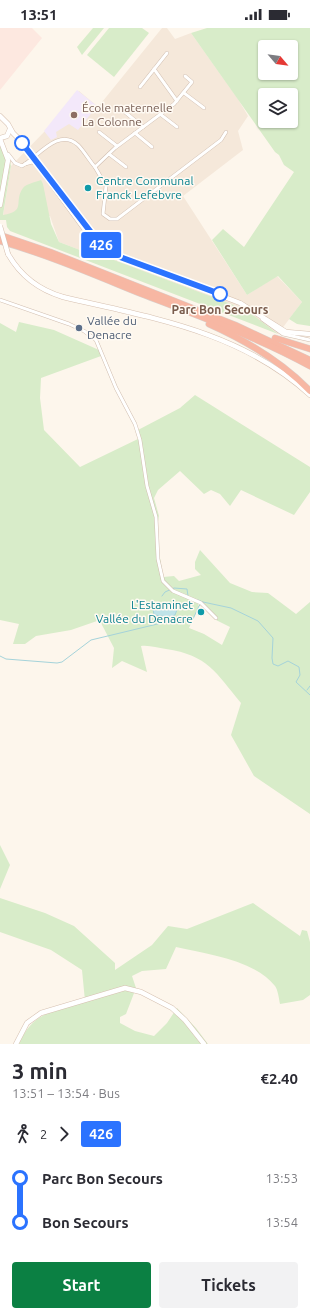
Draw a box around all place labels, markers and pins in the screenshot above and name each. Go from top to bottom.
place label: École maternelle La Colonne [82,101,173,128]
marker: École maternelle La Colonne [69,110,79,120]
unlabelled marker [14,135,30,151]
place label: Centre Communal Franck Lefebvre [96,174,194,201]
marker: Centre Communal Franck Lefebvre [83,183,93,193]
marker: Parc Bon Secours [212,286,228,302]
place label: Parc Bon Secours [172,303,269,316]
place label: Vallée du Denacre [87,314,137,341]
marker: Vallée du Denacre [74,323,84,333]
place label: L'Estaminet Vallée du Denacre [96,598,193,625]
marker: L'Estaminet Vallée du Denacre [196,607,206,617]

